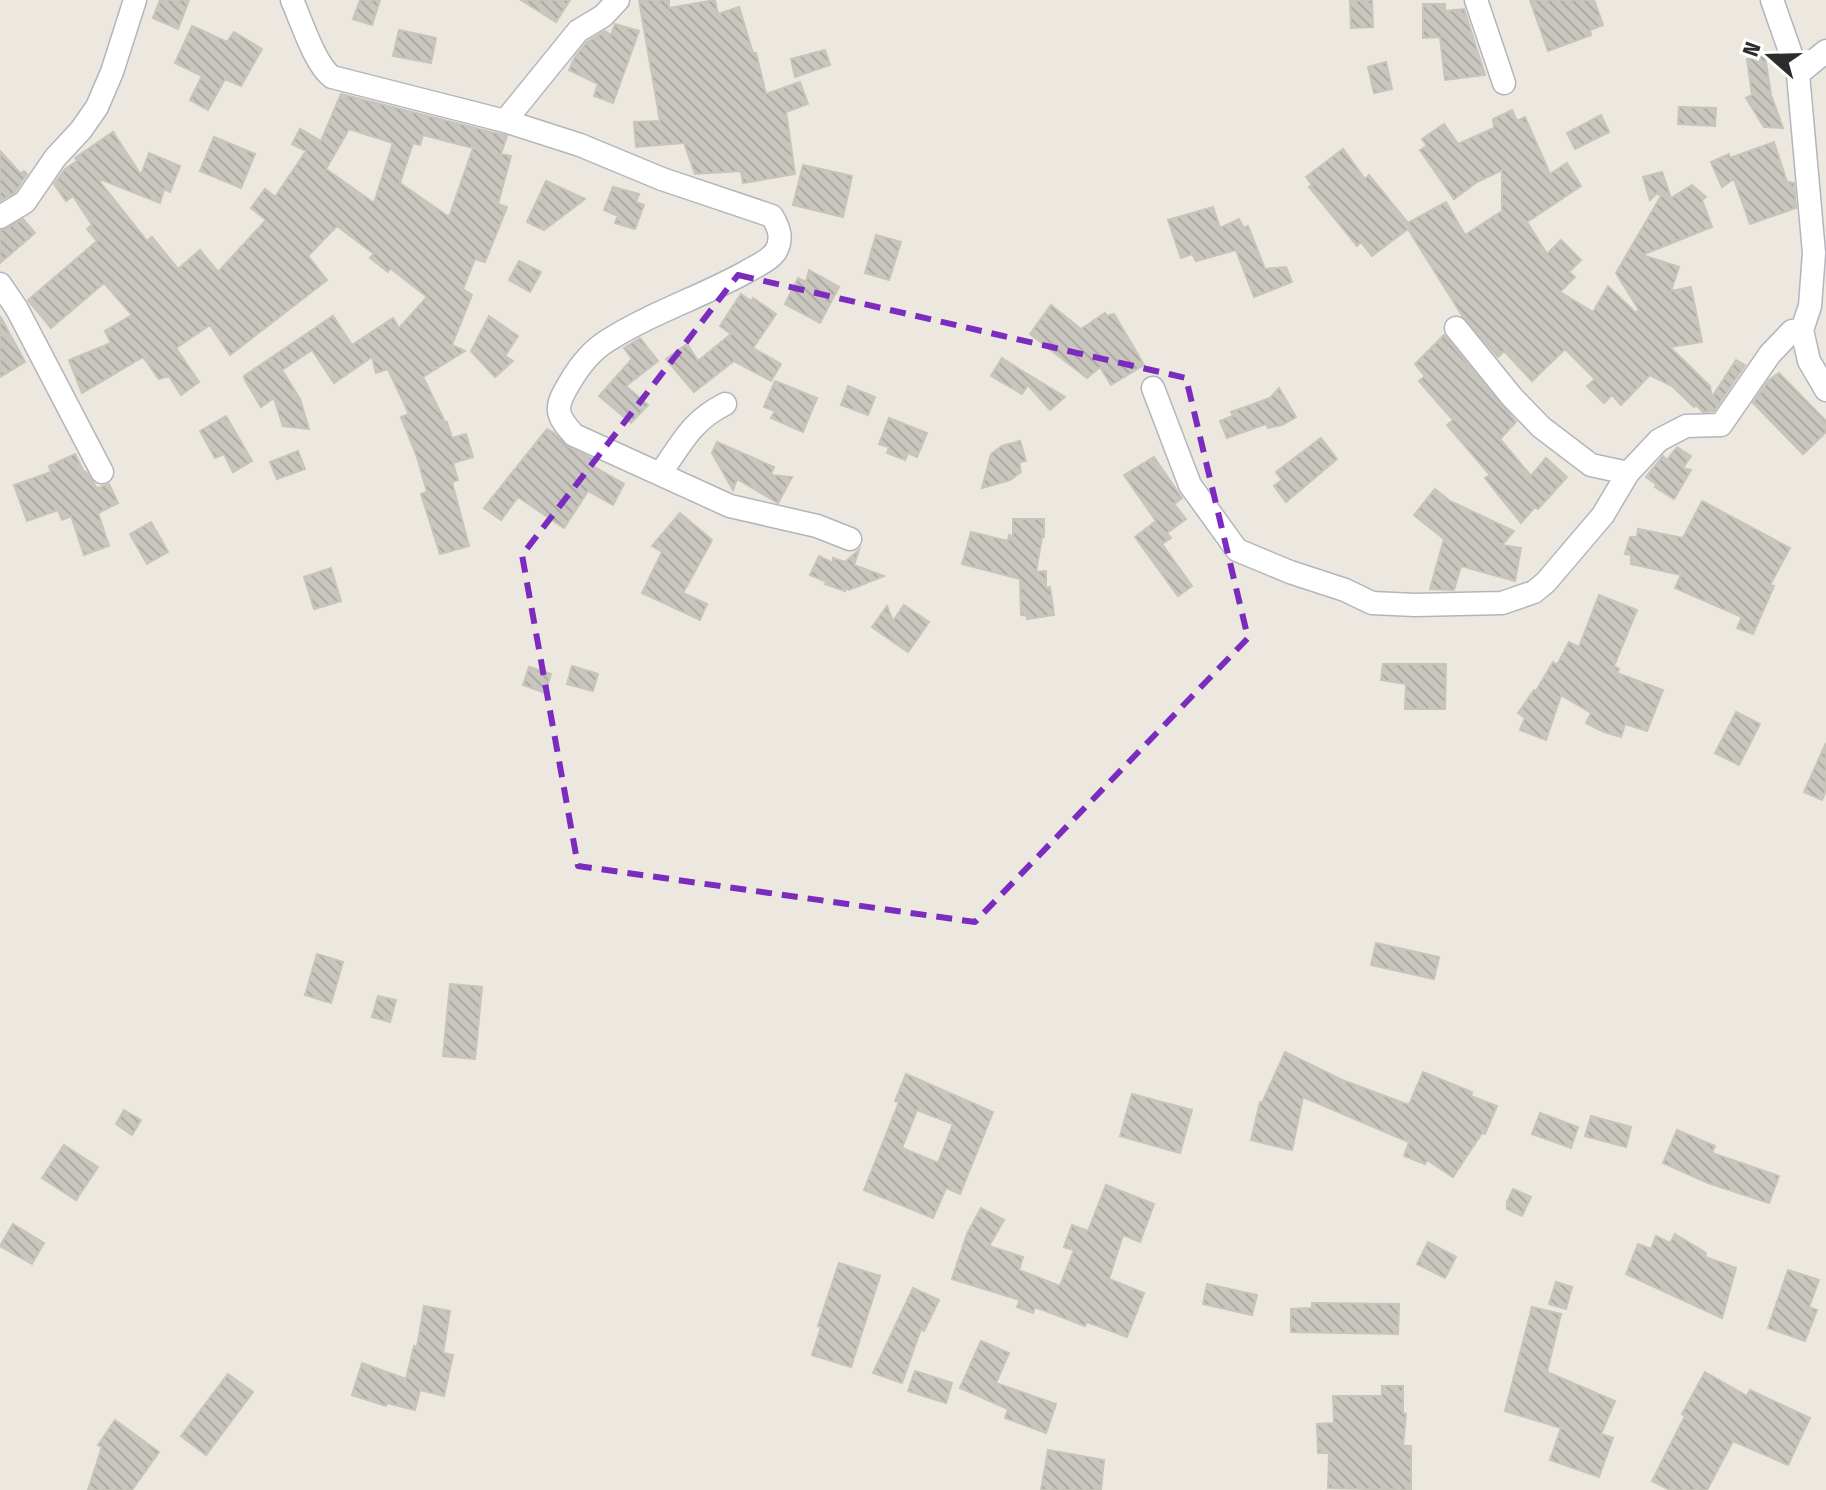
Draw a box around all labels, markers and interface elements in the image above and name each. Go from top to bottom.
north arrow [1730,16,1810,96]
text: N [1737,39,1767,60]

